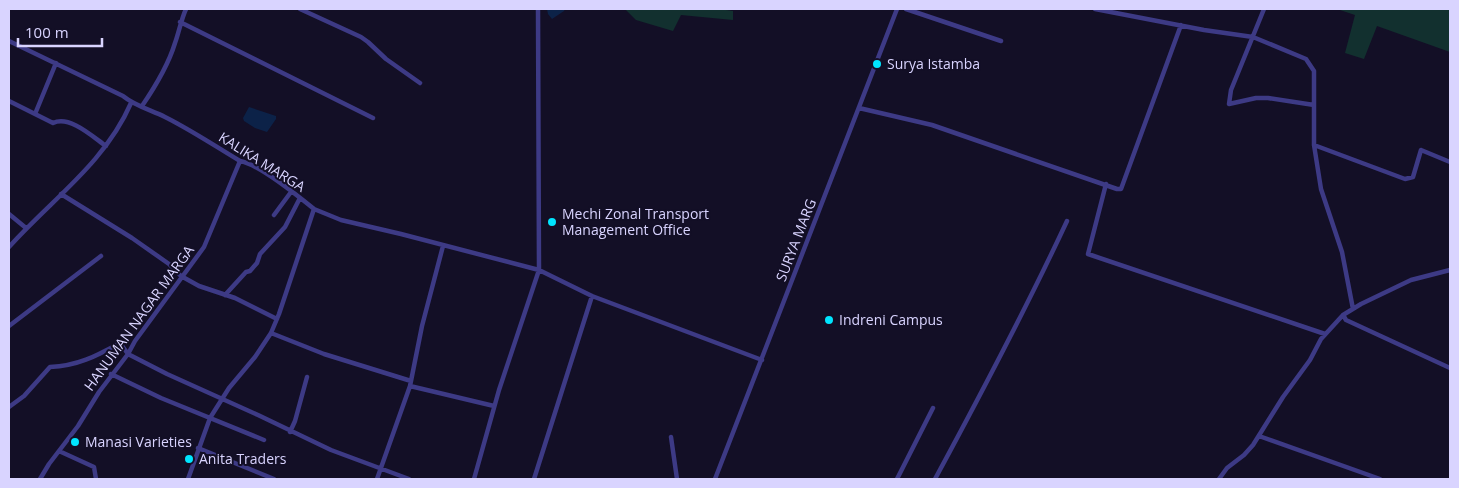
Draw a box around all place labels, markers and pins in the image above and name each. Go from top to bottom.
place label: Surya Istamba [887,54,980,73]
marker: Surya Istamba [871,58,883,70]
place label: Mechi Zonal Transport Management Office [562,204,709,239]
marker: Mechi Zonal Transport Management Office [546,216,558,228]
place label: Indreni Campus [839,310,943,329]
marker: Indreni Campus [823,314,835,326]
place label: Manasi Varieties [85,432,192,451]
marker: Manasi Varieties [69,436,81,448]
place label: Anita Traders [199,449,287,468]
marker: Anita Traders [183,453,195,465]

